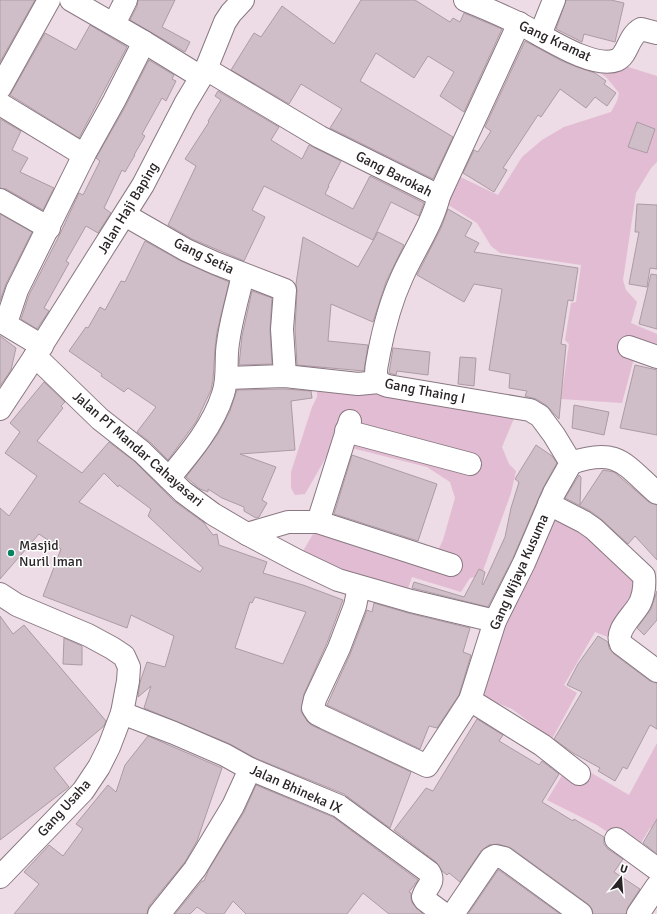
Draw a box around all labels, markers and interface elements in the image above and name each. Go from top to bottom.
street label: Gang Kramat [516,17,594,65]
street label: Gang Barokah [353,147,435,201]
street label: Jalan Haji Baping [94,159,162,257]
street label: Gang Setia [171,234,237,278]
street label: Gang Thaing I [383,375,467,407]
street label: Jalan PT Mandar Cahayasari [69,388,207,510]
street label: Gang Wijaya Kusuma [486,511,552,633]
place label: Masjid Nuril Iman [19,537,83,570]
marker: Masjid Nuril Iman [6,548,16,558]
street label: Jalan Bhineka IX [247,761,345,817]
street label: Gang Usaha [34,776,94,840]
north arrow [601,858,641,898]
text: U [618,862,629,876]

